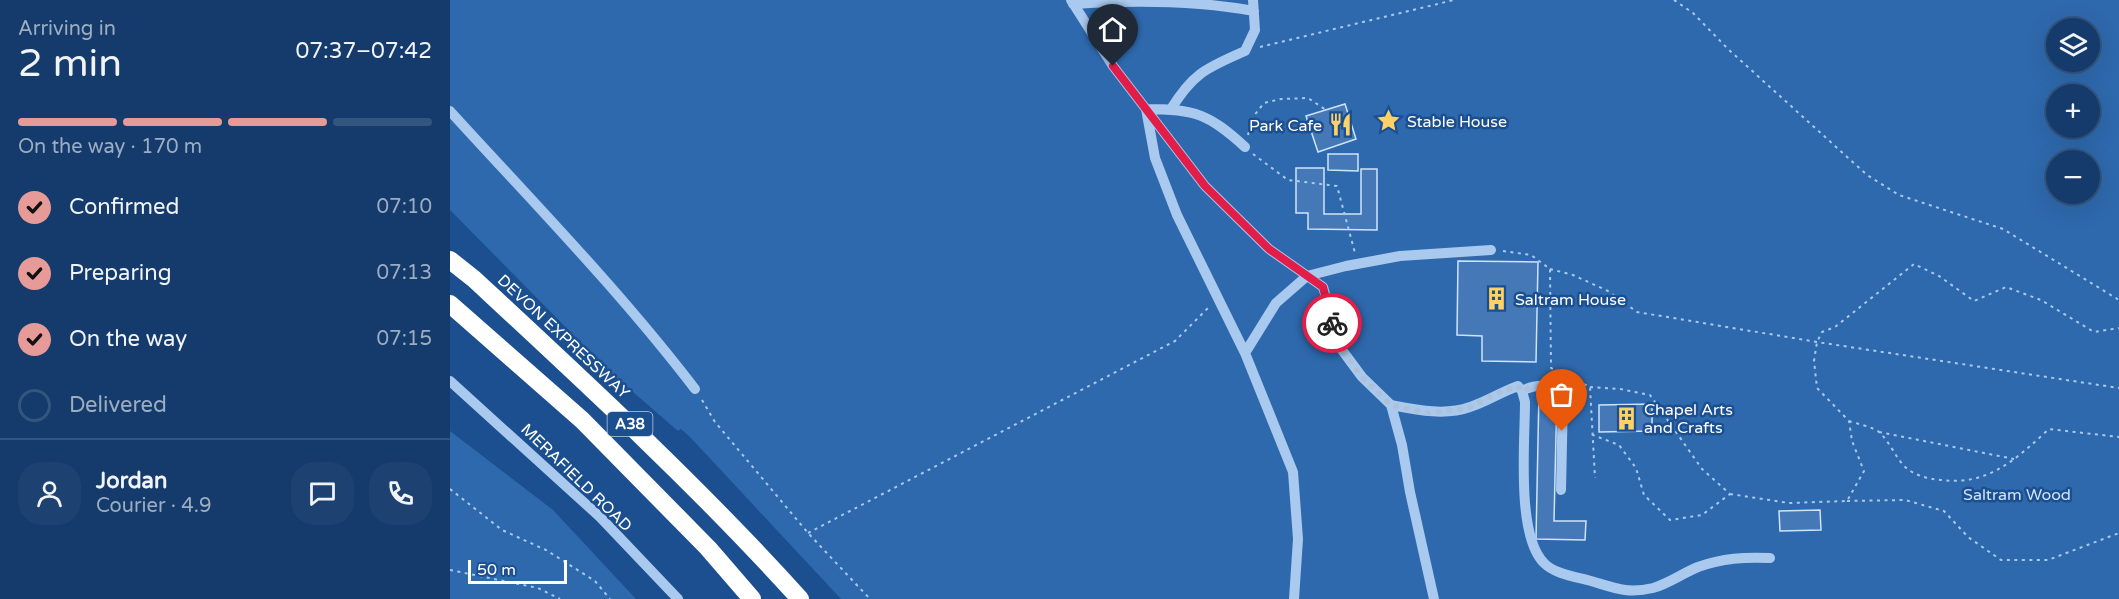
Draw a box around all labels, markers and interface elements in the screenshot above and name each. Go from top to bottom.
pin [1087,4,1138,66]
icon: home [1096,13,1129,46]
text: Arriving in [18,17,116,41]
map controls [2046,18,2100,204]
button: layers [2046,18,2100,72]
text: 07:37–07:42 [295,38,432,64]
text: 2 min [18,40,122,87]
button: + [2046,84,2100,138]
place icon: Stable House [1376,108,1402,134]
restaurant icon: Park Cafe [1327,112,1353,138]
place label: Stable House [1407,112,1507,132]
place label: Park Cafe [1249,116,1322,136]
text: On the way · 170 m [18,135,202,159]
button: − [2046,150,2100,204]
icon: check [18,191,51,224]
text: Confirmed [69,194,179,220]
text: 07:10 [377,195,432,219]
icon: check [18,257,51,290]
text: Preparing [69,260,172,286]
text: 07:13 [377,261,432,285]
street label: DEVON EXPRESSWAY [493,270,634,403]
building icon: Saltram House [1484,286,1510,312]
place label: Saltram House [1515,290,1626,310]
courier [1302,293,1362,353]
icon: bike [1316,307,1349,340]
icon: check [18,323,51,356]
text: On the way [69,326,187,352]
text: 07:15 [377,327,432,351]
pin [1536,369,1587,431]
icon: bag [1545,378,1578,411]
text: Delivered [69,392,167,418]
place label: Chapel Arts and Crafts [1644,400,1733,438]
building icon: Chapel Arts and Crafts [1613,405,1639,431]
road number: A38 [608,412,652,436]
street label: MERAFIELD ROAD [516,419,636,536]
button: person [18,462,81,525]
button: chat [291,462,354,525]
button: phone [369,462,432,525]
text: Jordan [96,468,167,494]
park label: Saltram Wood [1963,485,2071,505]
text: Courier · 4.9 [96,494,211,518]
scale bar [468,557,567,584]
text: 50 m [477,560,516,580]

